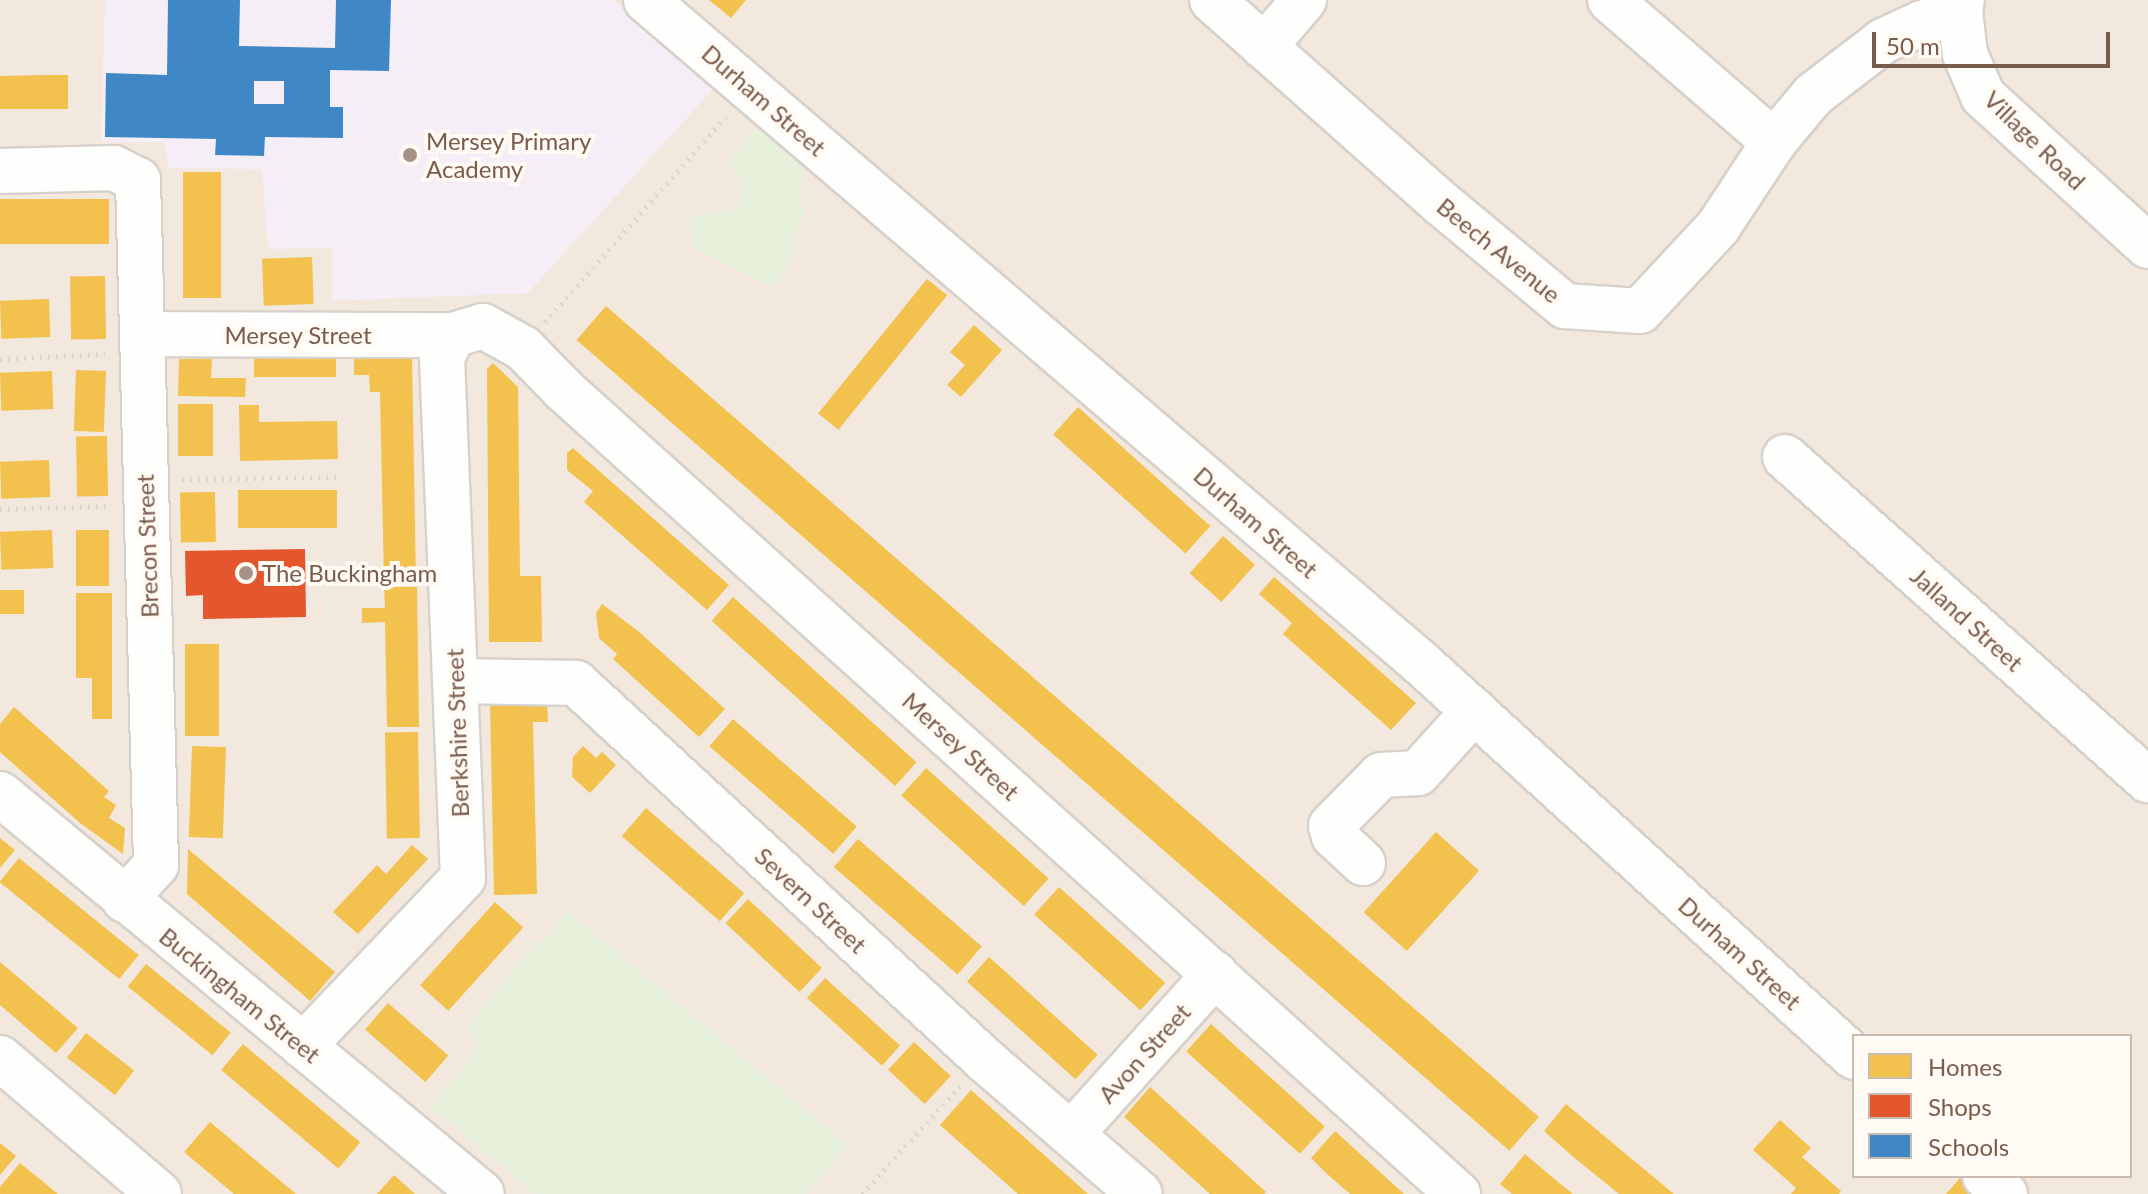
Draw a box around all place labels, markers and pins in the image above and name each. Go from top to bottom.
place label: Mersey Primary Academy [426,127,592,183]
marker: Mersey Primary Academy [401,146,419,164]
place label: The Buckingham [262,559,437,587]
marker: The Buckingham [237,564,255,582]

